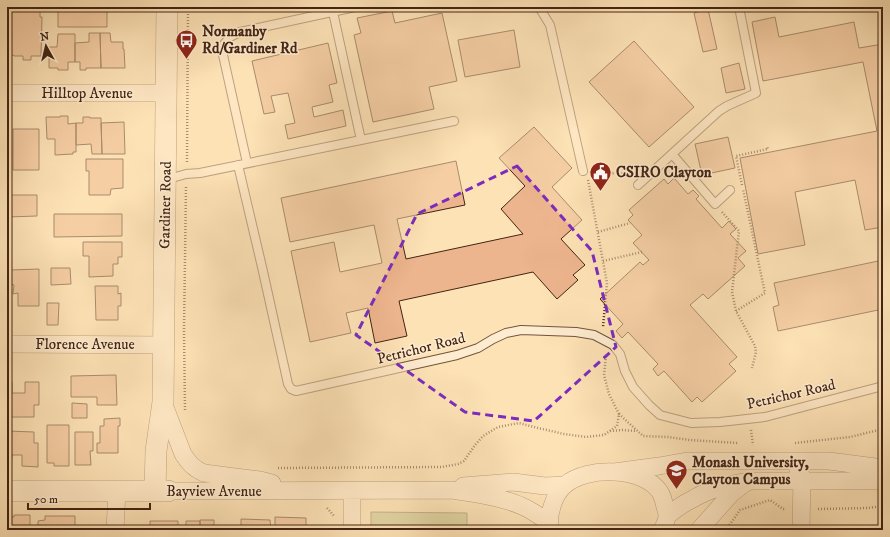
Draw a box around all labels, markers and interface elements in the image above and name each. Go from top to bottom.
place label: Normanby Rd/Gardiner Rd [202,22,298,58]
north arrow [26,26,66,66]
bus stop icon: Normanby Rd/Gardiner Rd [173,27,199,60]
text: N [39,30,50,45]
street label: Hilltop Avenue [41,84,133,103]
public building icon: CSIRO Clayton [587,159,613,192]
street label: Gardiner Road [155,161,176,249]
place label: CSIRO Clayton [616,163,712,182]
street label: Petrichor Road [375,328,468,369]
street label: Florence Avenue [35,335,135,354]
street label: Petrichor Road [745,375,838,414]
place label: Monash University, Clayton Campus [692,453,809,489]
school or university icon: Monash University, Clayton Campus [663,458,689,491]
street label: Bayview Avenue [166,482,262,501]
scale bar [28,485,150,511]
text: 50 m [34,492,58,507]

